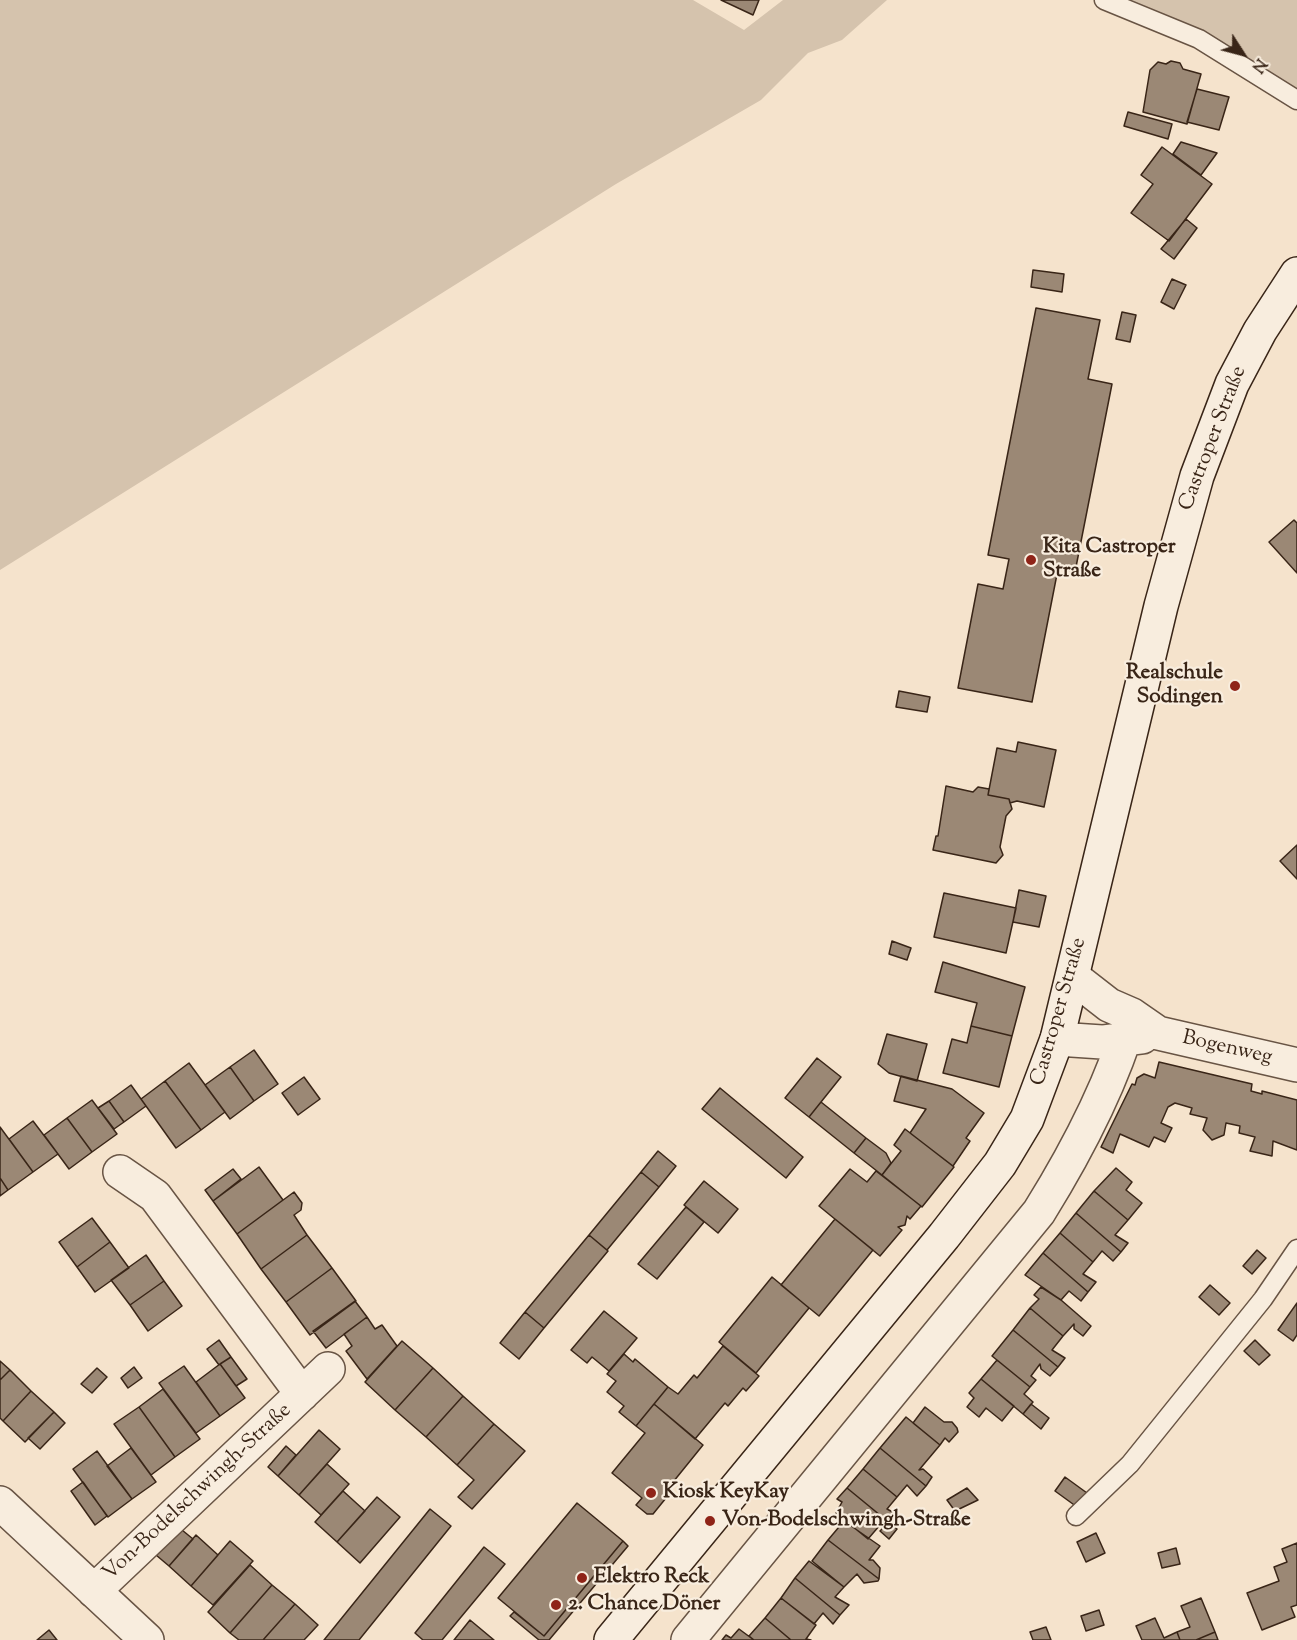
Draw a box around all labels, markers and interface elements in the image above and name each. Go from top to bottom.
north arrow [1213,24,1273,84]
text: N [1245,53,1271,77]
street label: Castroper Straße [1175,363,1253,515]
place label: Kita Castroper Straße [1043,535,1176,585]
marker: Kita Castroper Straße [1024,553,1038,567]
place label: Realschule Sodingen [1126,661,1223,711]
marker: Realschule Sodingen [1228,679,1242,693]
street label: Castroper Straße [1027,935,1093,1089]
street label: Bogenweg [1180,1026,1274,1072]
street label: Von-Bodelschwingh-Straße [98,1399,298,1587]
place label: Kiosk KeyKay [663,1480,789,1506]
marker: Kiosk KeyKay [644,1486,658,1500]
place label: Von-Bodelschwingh-Straße [722,1508,971,1534]
marker: Von-Bodelschwingh-Straße [703,1514,717,1528]
place label: Elektro Reck [594,1565,709,1591]
marker: Elektro Reck [575,1571,589,1585]
place label: 2. Chance Döner [568,1592,720,1618]
marker: 2. Chance Döner [549,1598,563,1612]

